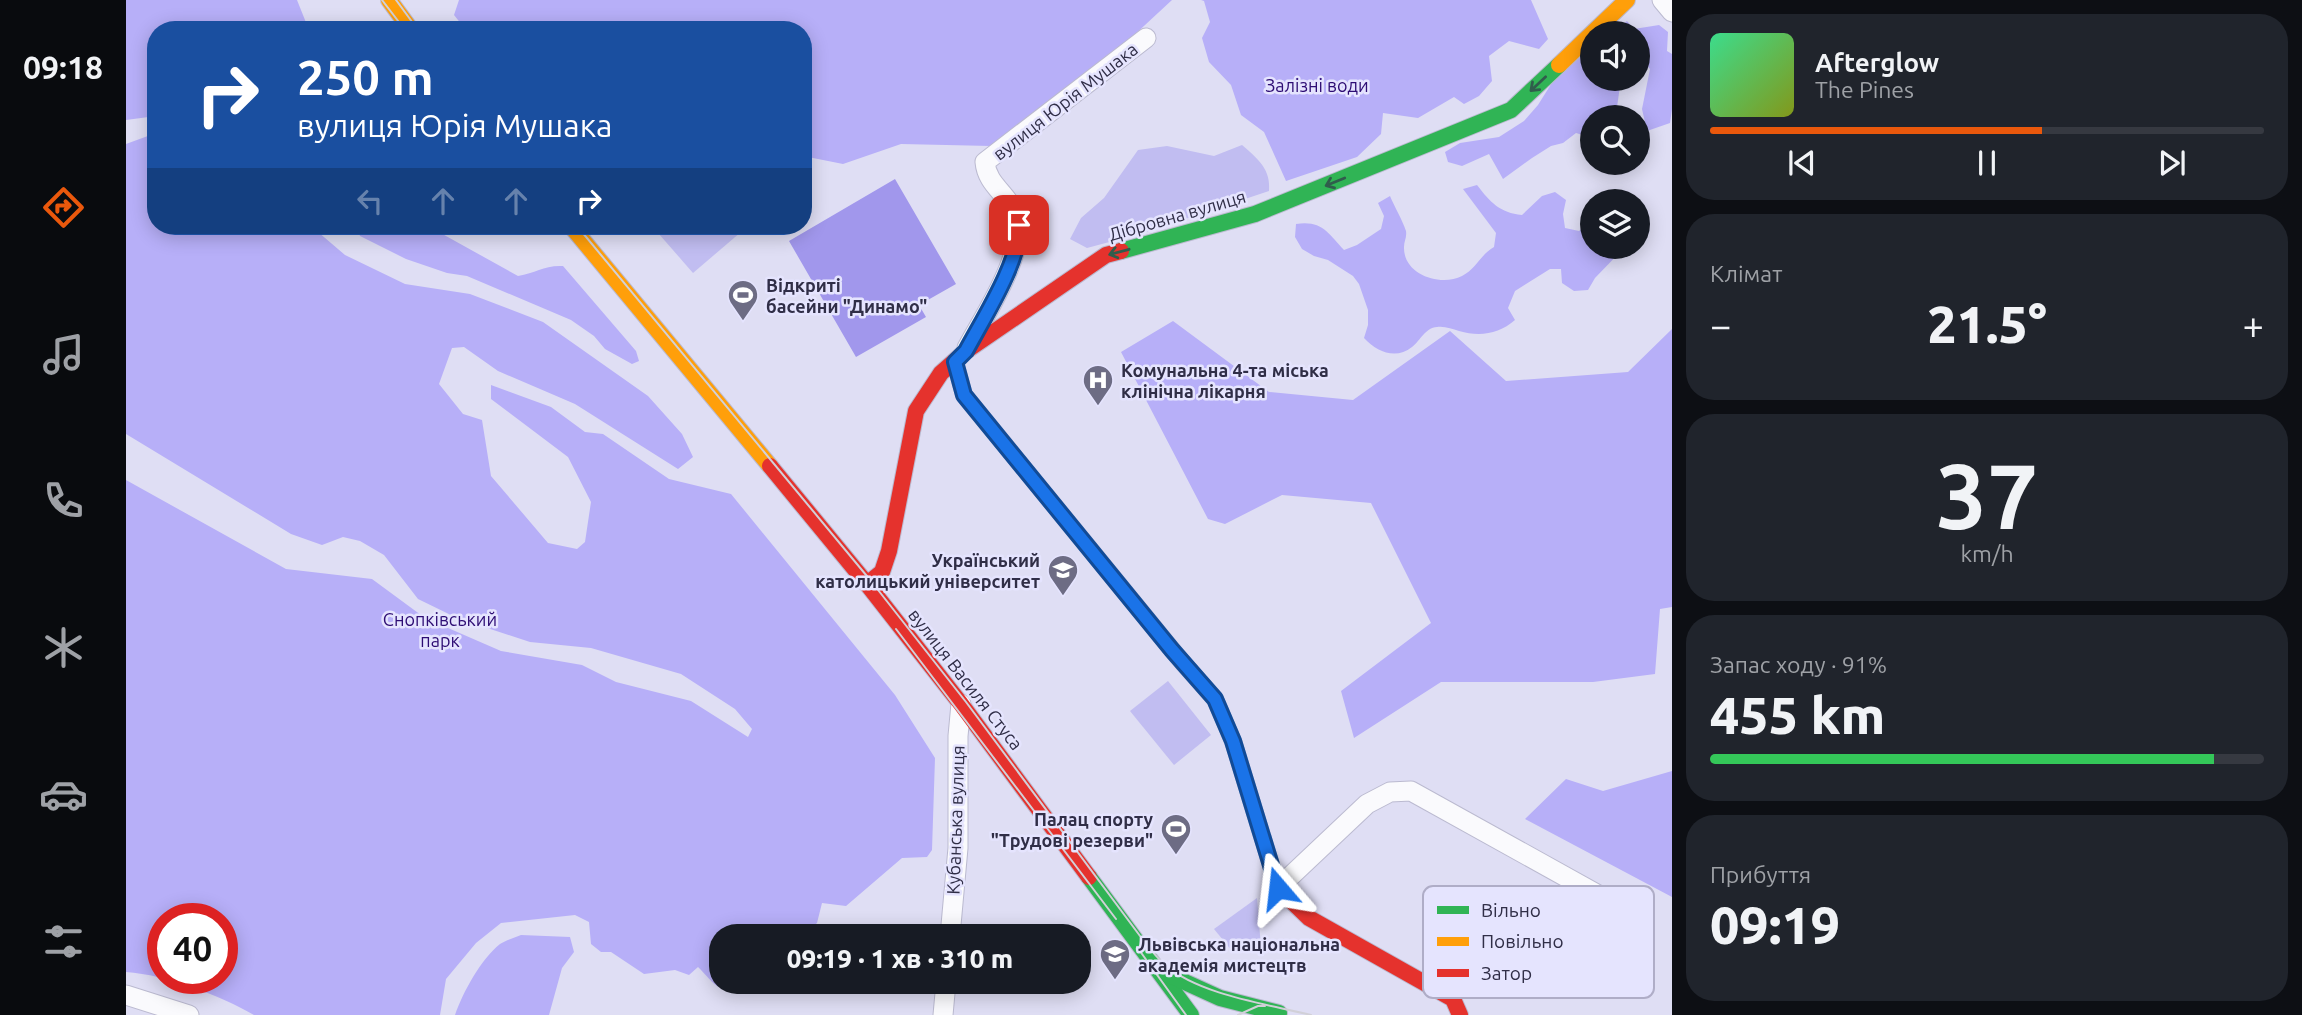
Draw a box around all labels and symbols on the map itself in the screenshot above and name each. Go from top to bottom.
street label: вулиця Юрія Мушака [989,38,1141,164]
park label: Залізні води [1265,75,1369,95]
one-way arrow [1530,76,1547,93]
one-way arrow [1325,176,1346,189]
street label: Дібровна вулиця [1106,186,1248,244]
pin [989,195,1049,255]
one-way arrow [1108,246,1130,259]
place label: Відкриті басейни "Динамо" [766,275,927,316]
sports icon: Відкриті басейни "Динамо" [726,278,760,322]
place label: Комунальна 4-та міська клінічна лікарня [1121,360,1329,401]
hospital icon: Комунальна 4-та міська клінічна лікарня [1081,363,1115,407]
place label: Український католицький університет [815,550,1040,591]
school or university icon: Український католицький університет [1046,553,1080,597]
street label: вулиця Василя Стуса [905,605,1027,753]
park label: Снопківський парк [383,609,497,650]
street label: Кубанська вулиця [942,745,968,895]
place label: Палац спорту "Трудові резерви" [991,809,1153,850]
sports icon: Палац спорту "Трудові резерви" [1159,812,1193,856]
position arrow [1241,851,1315,925]
legend [1423,886,1654,998]
text: Вільно [1481,899,1541,921]
speed limit sign: 40 [147,903,238,994]
text: Повільно [1481,930,1564,952]
place label: Львівська національна академія мистецтв [1138,934,1340,975]
school or university icon: Львівська національна академія мистецтв [1098,937,1132,981]
text: Затор [1481,962,1532,984]

